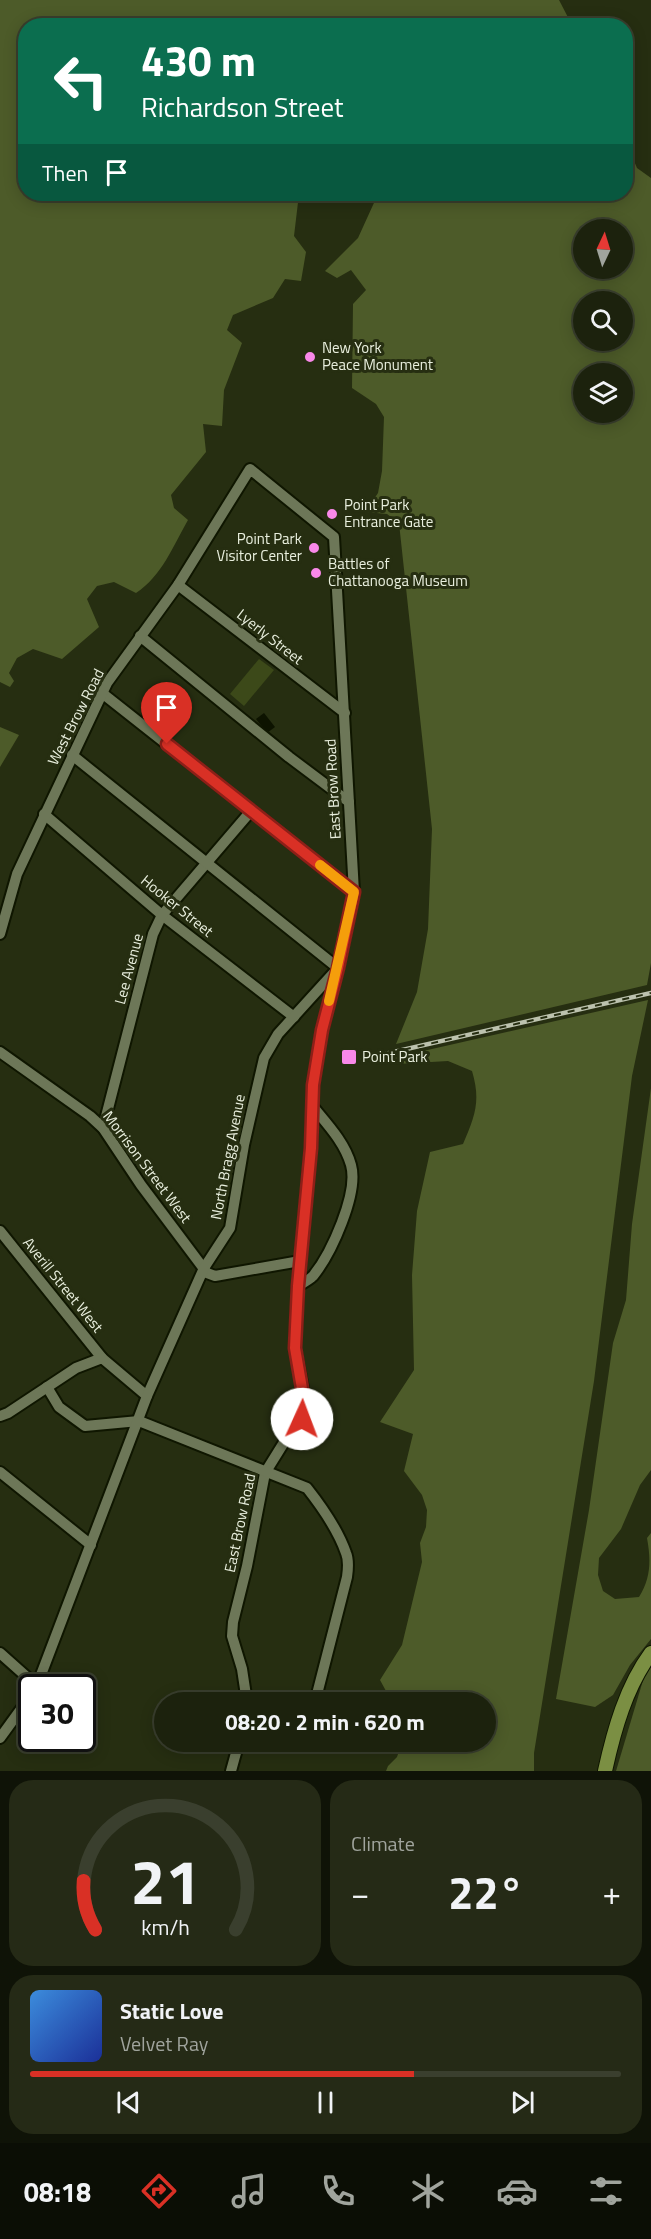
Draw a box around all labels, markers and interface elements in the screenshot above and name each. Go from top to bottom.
text: 430 m [141,28,256,92]
icon: left [42,42,120,120]
text: Richardson Street [141,86,343,127]
text: Then [42,156,88,190]
icon: arrive [100,156,133,189]
north arrow [573,219,633,279]
map controls [573,219,633,423]
button: search [573,291,633,351]
place label: New York Peace Monument [322,336,434,376]
marker: New York Peace Monument [303,350,317,364]
button: layers [573,363,633,423]
place label: Point Park Entrance Gate [344,493,433,533]
marker: Point Park Entrance Gate [325,507,339,521]
place label: Point Park Visitor Center [216,527,302,567]
marker: Point Park Visitor Center [307,541,321,555]
place label: Battles of Chattanooga Museum [328,552,468,592]
marker: Battles of Chattanooga Museum [309,566,323,580]
street label: Lyerly Street [232,603,309,670]
street label: West Brow Road [41,665,110,769]
pin [141,682,192,744]
icon: arrive [150,691,183,724]
street label: East Brow Road [318,738,347,840]
street label: Hooker Street [136,869,219,943]
street label: Lee Avenue [108,931,149,1007]
place label: Point Park [362,1045,427,1068]
marker: Point Park [340,1048,358,1066]
street label: North Bragg Avenue [204,1092,251,1222]
street label: Morrison Street West [98,1106,198,1228]
street label: Averill Street West [18,1232,110,1338]
position arrow [270,1387,334,1451]
street label: East Brow Road [218,1471,261,1575]
speed limit sign: 30 [18,1674,96,1752]
text: 08:20 · 2 min · 620 m [225,1705,425,1739]
text: Climate [351,1828,415,1859]
text: 21 [130,1833,200,1928]
text: 22° [448,1858,524,1926]
text: − [351,1868,369,1918]
text: + [603,1868,621,1918]
text: km/h [141,1911,189,1943]
text: Static Love [120,1994,223,2028]
text: Velvet Ray [120,2028,209,2059]
icon: previous [112,2086,145,2119]
icon: pause [309,2086,342,2119]
icon: next [506,2086,539,2119]
icon: directions [138,2170,180,2212]
icon: music [228,2170,270,2212]
icon: phone [317,2170,359,2212]
icon: climate [407,2170,449,2212]
icon: car [496,2170,538,2212]
icon: filters [585,2170,627,2212]
text: 08:18 [24,2171,91,2212]

